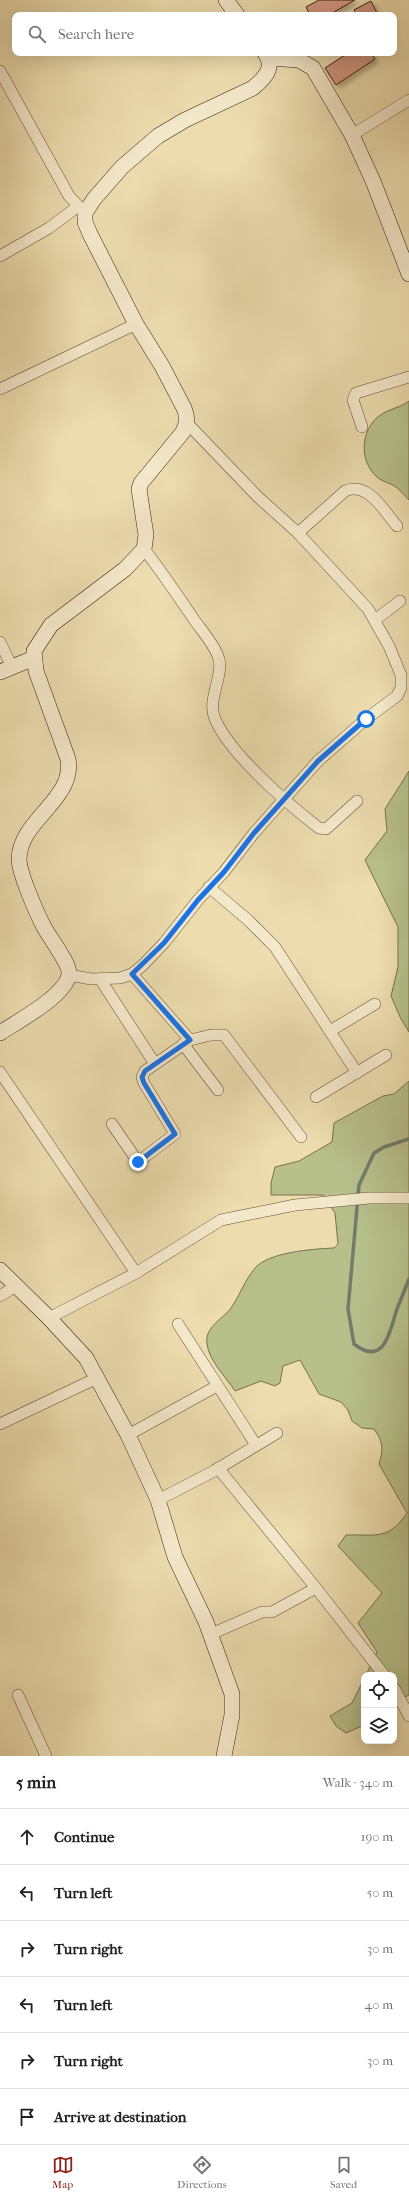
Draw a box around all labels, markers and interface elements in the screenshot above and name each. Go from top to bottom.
search box [12,12,397,56]
icon: search [26,23,48,45]
text: Search here [58,25,134,43]
route start [357,710,375,728]
route end [129,1153,147,1171]
map controls [361,1672,397,1744]
button: locate [361,1672,397,1708]
button: layers [361,1708,397,1744]
text: 5 min [16,1772,56,1792]
text: Walk · 340 m [323,1775,393,1790]
icon: ahead [16,1826,38,1848]
text: Continue [54,1828,114,1846]
text: 190 m [361,1829,393,1844]
icon: left [16,1882,38,1904]
text: Turn left [54,1884,112,1902]
text: 50 m [367,1885,393,1900]
icon: right [16,1938,38,1960]
text: Turn right [54,1940,123,1958]
text: 30 m [367,1941,393,1956]
icon: left [16,1994,38,2016]
text: Turn left [54,1996,112,2014]
text: 40 m [365,1997,393,2012]
icon: right [16,2050,38,2072]
text: Turn right [54,2052,123,2070]
text: 30 m [367,2053,393,2068]
icon: arrive [16,2106,38,2128]
text: Arrive at destination [54,2108,186,2126]
tab: Map [52,2154,74,2191]
tab: Directions [177,2154,227,2191]
tab: Saved [330,2154,357,2191]

